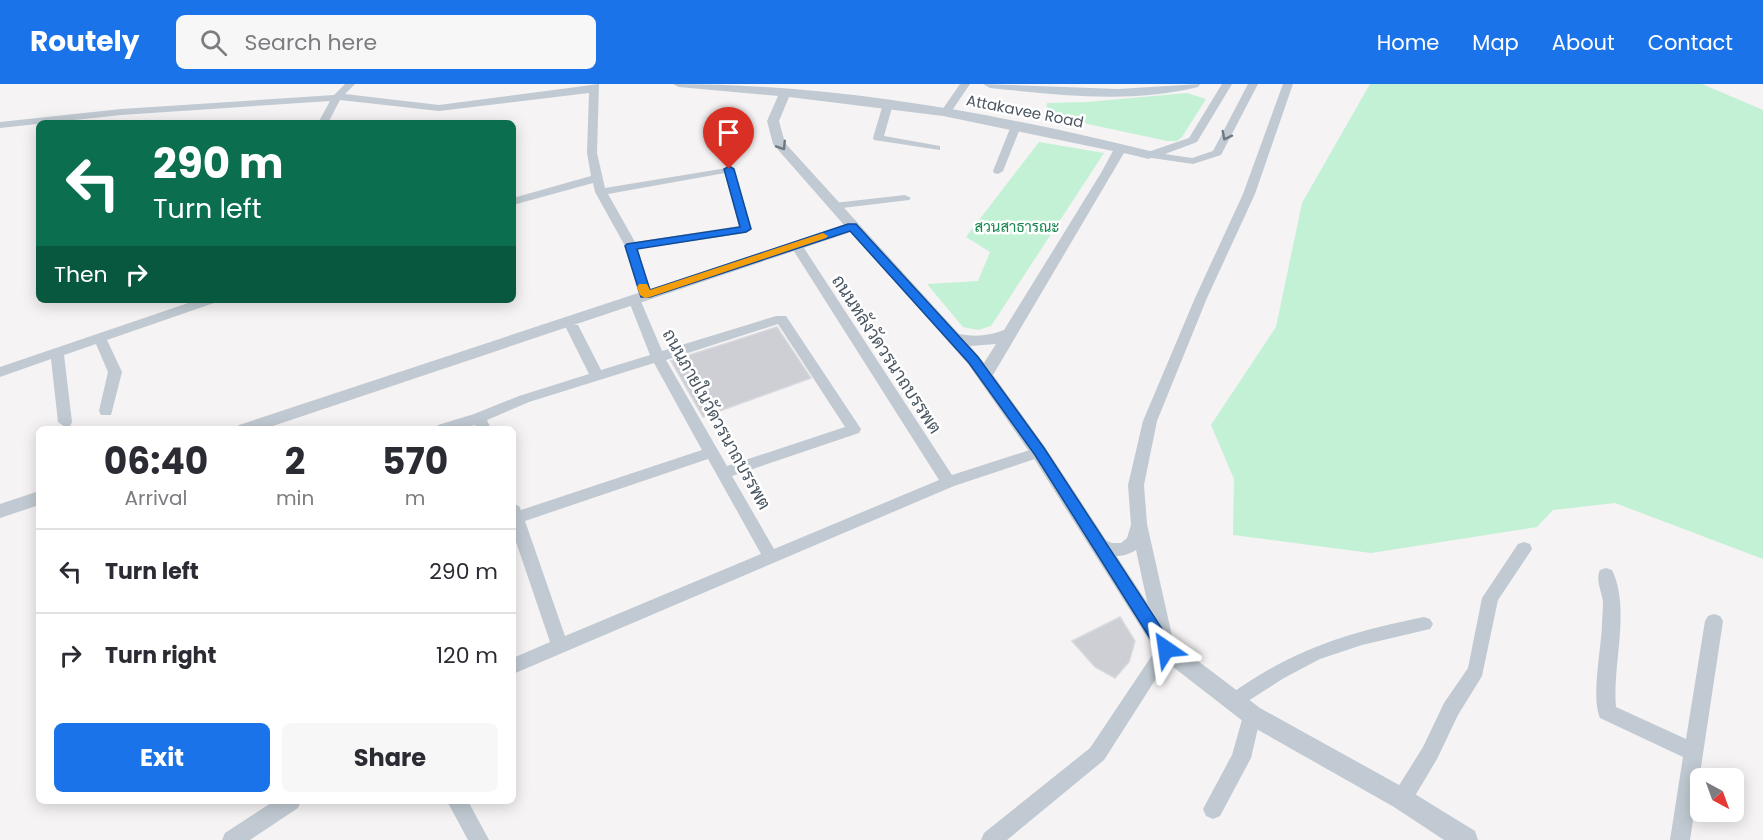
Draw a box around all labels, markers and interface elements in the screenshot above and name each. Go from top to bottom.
search box [176,15,596,69]
text: Routely [30,22,140,61]
icon: search [197,26,230,59]
text: Search here [245,27,377,58]
text: Home [1377,28,1439,57]
text: Map [1472,28,1519,57]
text: About [1552,28,1615,57]
text: Contact [1648,28,1733,57]
street label: Attakavee Road [965,89,1085,133]
pin [703,107,754,169]
icon: arrive [712,116,745,149]
one-way arrow [1222,130,1233,140]
text: 290 m [153,134,284,193]
one-way arrow [775,139,786,150]
icon: left [54,144,132,222]
text: Turn left [153,190,262,227]
park label: สวนสาธารณะ [974,216,1060,237]
icon: right [120,258,153,291]
text: Then [54,259,108,290]
street label: ถนนหลังวัดวรนาถบรรพต [826,270,948,438]
street label: ถนนภายในวัดวรนาถบรรพต [657,324,777,514]
text: 06:40 [104,436,208,487]
text: 2 [285,436,305,487]
text: 570 [382,436,448,487]
text: Arrival [125,484,187,512]
text: min [276,484,314,512]
text: m [405,484,425,512]
icon: left [54,555,87,588]
text: Turn left [105,556,199,587]
text: 290 m [429,556,498,587]
position arrow [1134,617,1198,681]
icon: right [54,639,87,672]
text: Turn right [105,640,216,671]
text: 120 m [436,640,498,671]
button: Exit [54,723,270,792]
button: Share [282,723,498,792]
north arrow [1690,768,1744,822]
map controls [1690,768,1744,822]

